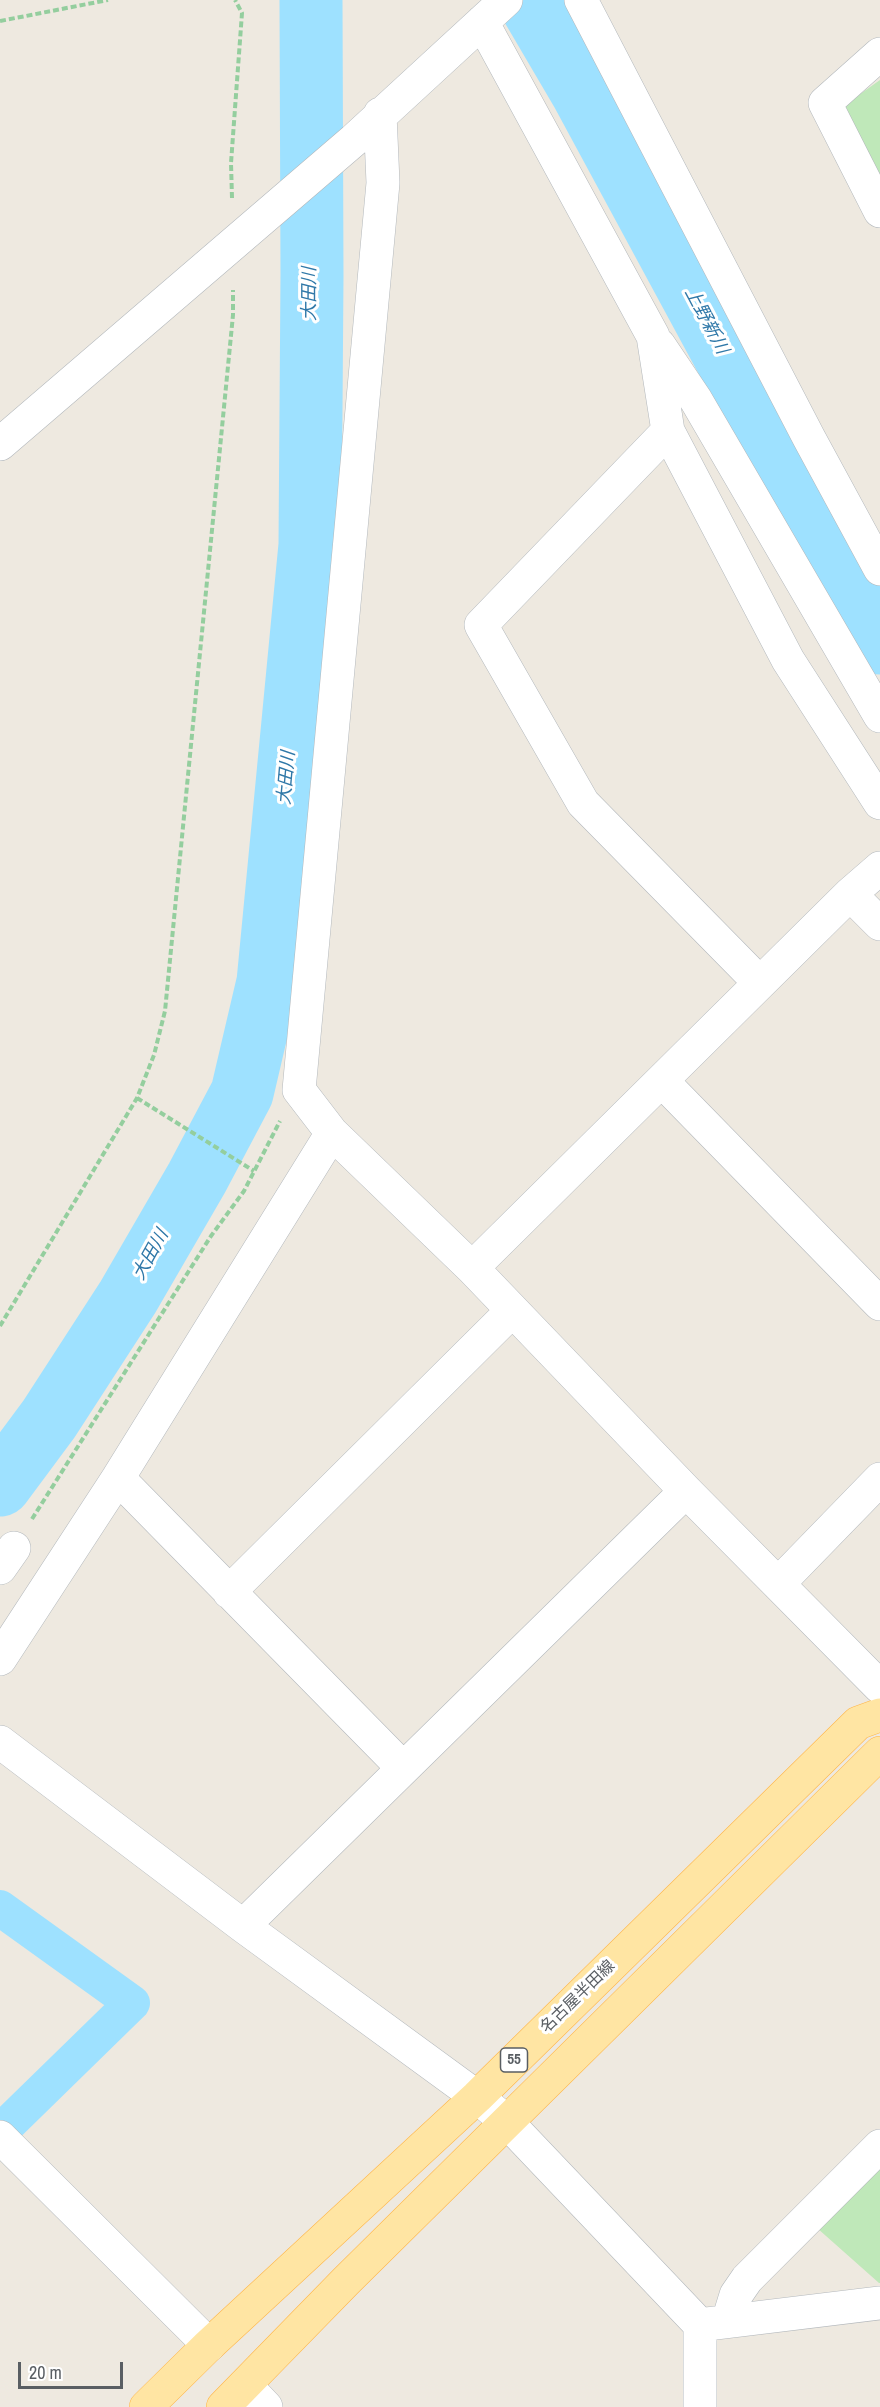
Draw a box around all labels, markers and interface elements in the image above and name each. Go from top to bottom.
water label: 大田川 [299,267,321,321]
water label: 上野新川 [680,284,732,358]
water label: 大田川 [274,750,300,806]
water label: 大田川 [128,1226,174,1284]
street label: 名古屋半田線 [537,1957,619,2037]
road number: 55 [500,2048,528,2072]
scale bar [21,2350,126,2388]
text: 20 m [29,2360,62,2385]

